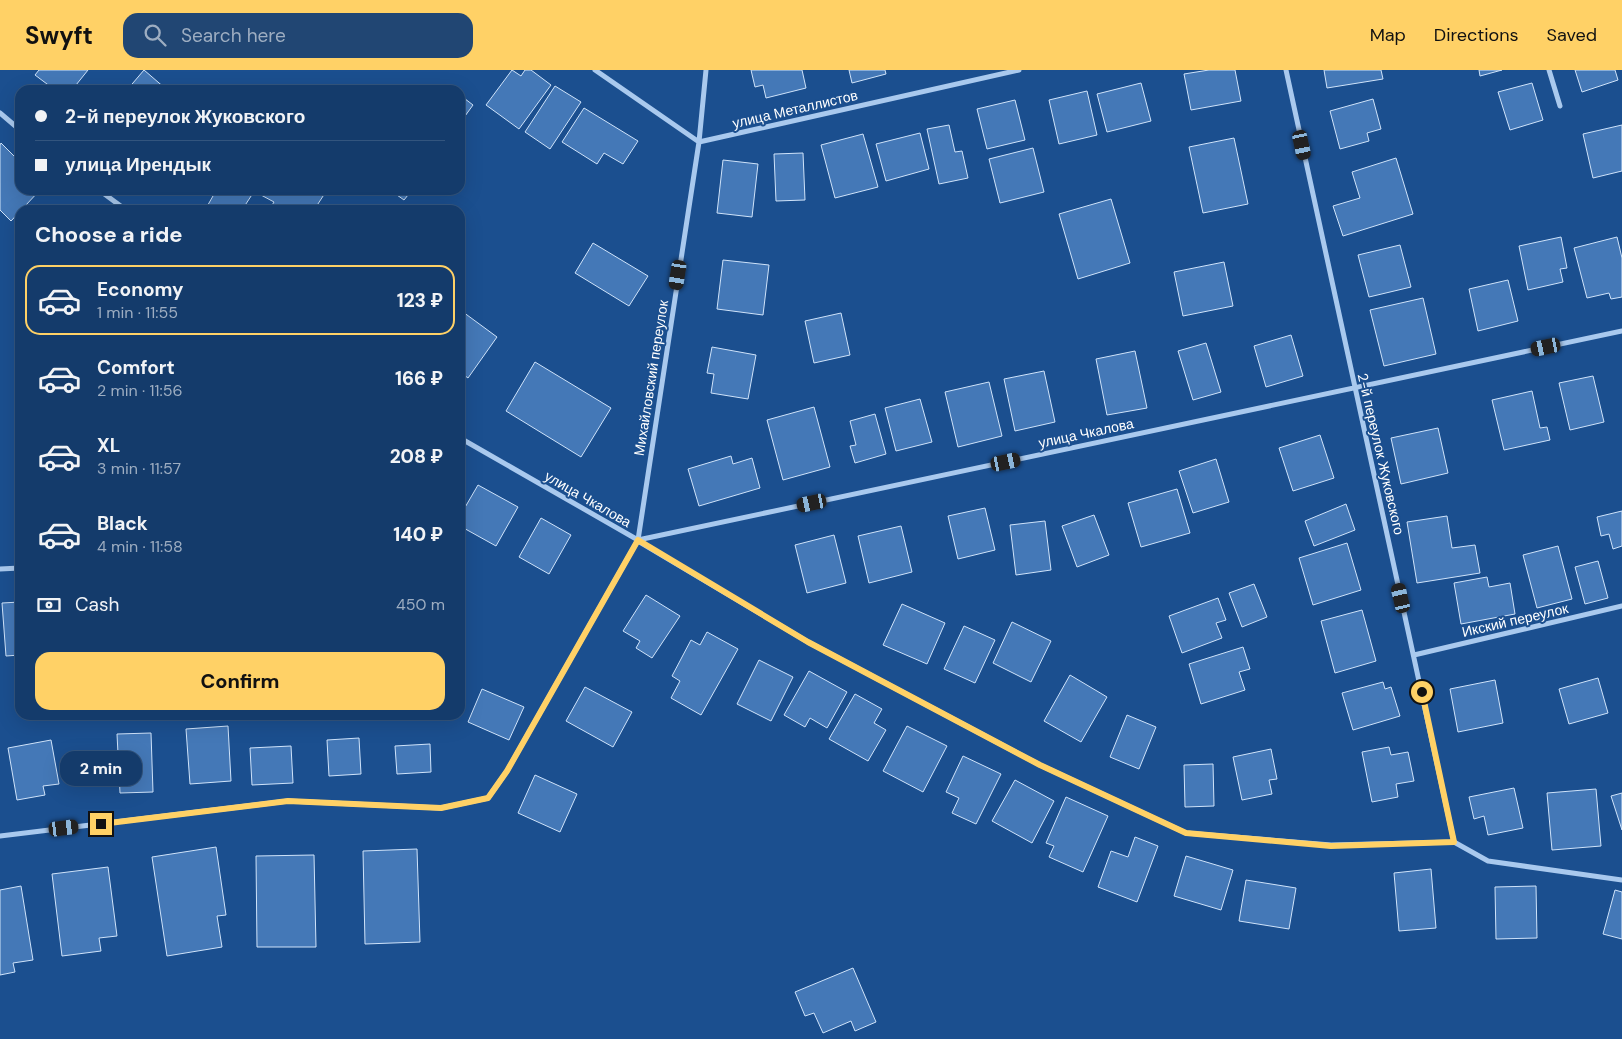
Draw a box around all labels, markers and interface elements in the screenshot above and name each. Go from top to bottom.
search box [123,13,473,58]
text: Swyft [25,20,93,51]
icon: search [141,21,169,49]
text: Search here [181,23,286,48]
text: Map [1370,23,1406,47]
text: Directions [1434,23,1519,47]
text: Saved [1547,23,1597,47]
street label: улица Металлистов [731,86,859,132]
text: 2-й переулок Жуковского [65,104,305,129]
car [1291,129,1312,161]
text: улица Ирендык [65,152,211,177]
text: Choose a ride [35,220,183,249]
car [668,259,687,291]
text: Economy [97,277,184,302]
icon: car [37,278,82,323]
text: 123 ₽ [397,288,443,313]
street label: Михайловский переулок [630,298,672,457]
text: 1 min · 11:55 [97,302,178,323]
car [1529,337,1562,357]
text: Comfort [97,355,175,380]
icon: car [37,356,82,401]
text: 166 ₽ [395,366,443,391]
street label: 2-й переулок Жуковского [1354,371,1408,537]
text: 2 min · 11:56 [97,380,182,401]
street label: улица Чкалова [1037,414,1135,452]
text: XL [97,433,120,458]
icon: car [37,434,82,479]
text: 208 ₽ [390,444,443,469]
car [989,452,1022,472]
text: 3 min · 11:57 [97,458,181,479]
street label: улица Чкалова [542,467,635,531]
car [795,493,828,513]
text: Black [97,511,148,536]
icon: car [37,512,82,557]
text: 140 ₽ [393,522,443,547]
text: 4 min · 11:58 [97,536,183,557]
car [1390,582,1411,614]
icon: cash [35,591,63,619]
text: Cash [75,592,119,617]
text: 450 m [396,594,445,615]
street label: Икский переулок [1460,599,1571,641]
button: Confirm [35,652,445,710]
route start [1411,681,1433,703]
callout: 2 min [60,752,142,786]
text: 2 min [80,758,122,779]
route end [90,813,112,835]
car [48,819,79,837]

